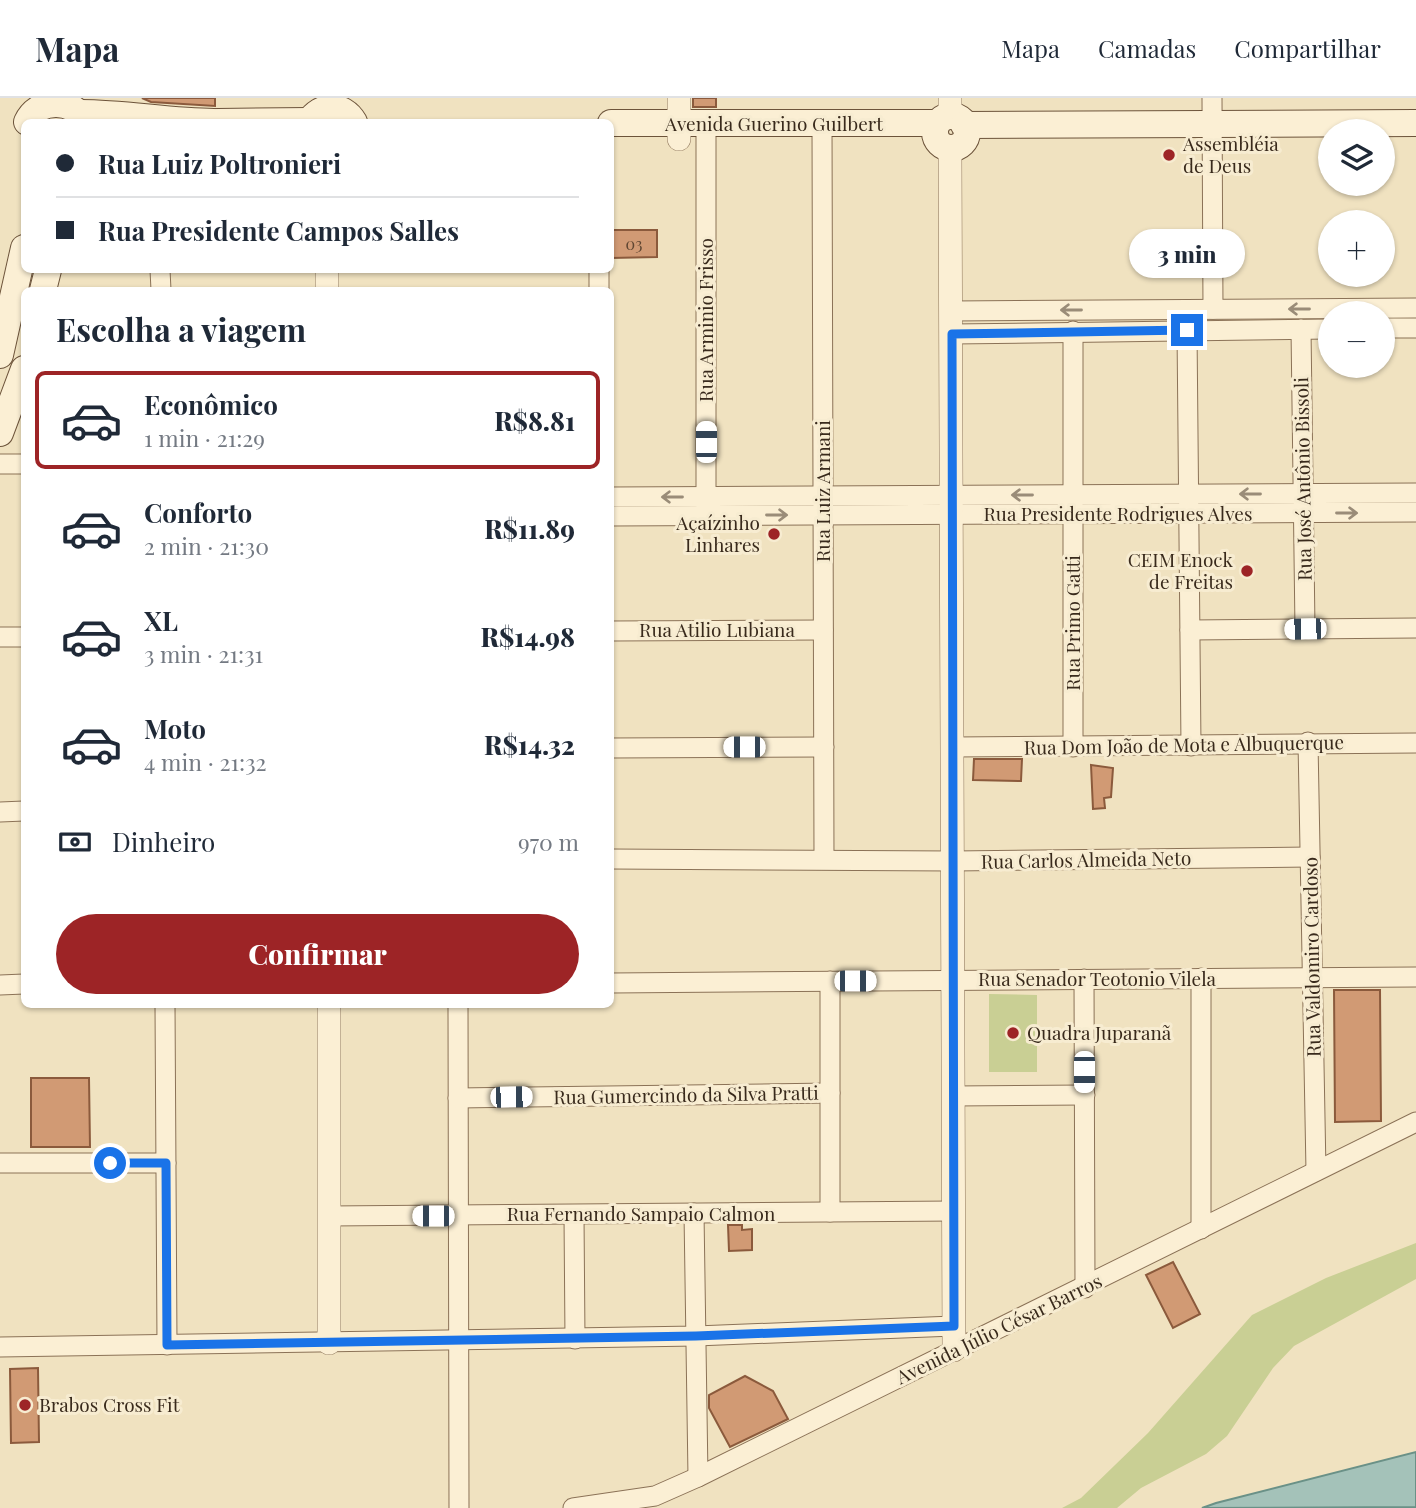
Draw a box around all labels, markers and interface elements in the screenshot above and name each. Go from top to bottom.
text: Mapa [35,26,119,70]
text: Mapa [1001,32,1060,64]
text: Camadas [1098,32,1196,64]
text: Compartilhar [1234,32,1381,64]
street label: Avenida Guerino Guilbert [664,110,883,136]
map controls [1318,119,1395,378]
button: layers [1318,119,1395,196]
place label: Assembléia de Deus [1182,130,1279,178]
text: Rua Luiz Poltronieri [98,146,341,181]
marker: Assembléia de Deus [1161,147,1177,163]
button: + [1318,210,1395,287]
text: Rua Presidente Campos Salles [98,213,459,248]
callout: 3 min [1129,229,1245,278]
house number: 03 [626,233,642,254]
street label: Rua Arminio Frisso [692,238,718,402]
text: 3 min [1157,238,1217,269]
button: − [1318,301,1395,378]
one-way arrow [1288,302,1311,316]
one-way arrow [1060,303,1083,317]
text: Escolha a viagem [56,307,306,350]
route end [1171,314,1203,346]
street label: Rua José Antônio Bissoli [1287,376,1317,581]
text: Econômico [144,387,278,422]
icon: car [60,389,123,452]
text: R$8.81 [494,403,575,438]
street label: Rua Luiz Armani [809,420,835,562]
car [696,421,717,463]
text: 1 min · 21:29 [144,422,265,453]
one-way arrow [1239,487,1262,501]
one-way arrow [1011,488,1034,502]
one-way arrow [661,490,684,504]
text: Conforto [144,495,252,530]
icon: car [60,497,123,560]
street label: Rua Presidente Rodrigues Alves [984,500,1252,526]
one-way arrow [1336,506,1359,520]
one-way arrow [765,508,788,522]
place label: Açaízinho Linhares [675,509,760,557]
text: R$11.89 [484,511,575,546]
marker: Açaízinho Linhares [766,526,782,542]
text: 2 min · 21:30 [144,530,269,561]
place label: CEIM Enock de Freitas [1128,546,1234,594]
street label: Rua Primo Gatti [1059,555,1085,691]
marker: CEIM Enock de Freitas [1239,563,1255,579]
text: XL [144,603,178,638]
icon: car [60,605,123,668]
street label: Rua Atilio Lubiana [639,616,795,642]
car [1284,618,1327,640]
text: R$14.98 [481,619,575,654]
text: 3 min · 21:31 [144,638,263,669]
text: Moto [144,711,206,746]
icon: car [60,713,123,776]
text: R$14.32 [484,727,575,762]
street label: Rua Dom João de Mota e Albuquerque [1024,728,1344,760]
car [724,737,766,758]
text: 4 min · 21:32 [144,746,267,777]
icon: cash [56,823,94,861]
text: Dinheiro [112,824,215,859]
text: 970 m [518,826,579,857]
street label: Rua Carlos Almeida Neto [981,844,1191,874]
street label: Rua Valdomiro Cardoso [1296,857,1326,1057]
button: Confirmar [56,914,579,994]
street label: Rua Senador Teotonio Vilela [978,965,1217,991]
car [835,971,877,992]
place label: Quadra Juparanã [1027,1019,1172,1045]
marker: Quadra Juparanã [1005,1025,1021,1041]
car [1074,1051,1095,1093]
street label: Rua Gumercindo da Silva Pratti [553,1079,819,1109]
car [490,1086,533,1108]
route start [94,1147,126,1179]
street label: Rua Fernando Sampaio Calmon [507,1200,776,1226]
car [413,1206,455,1227]
street label: Avenida Júlio César Barros [890,1267,1106,1390]
place label: Brabos Cross Fit [39,1391,180,1417]
marker: Brabos Cross Fit [17,1397,33,1413]

